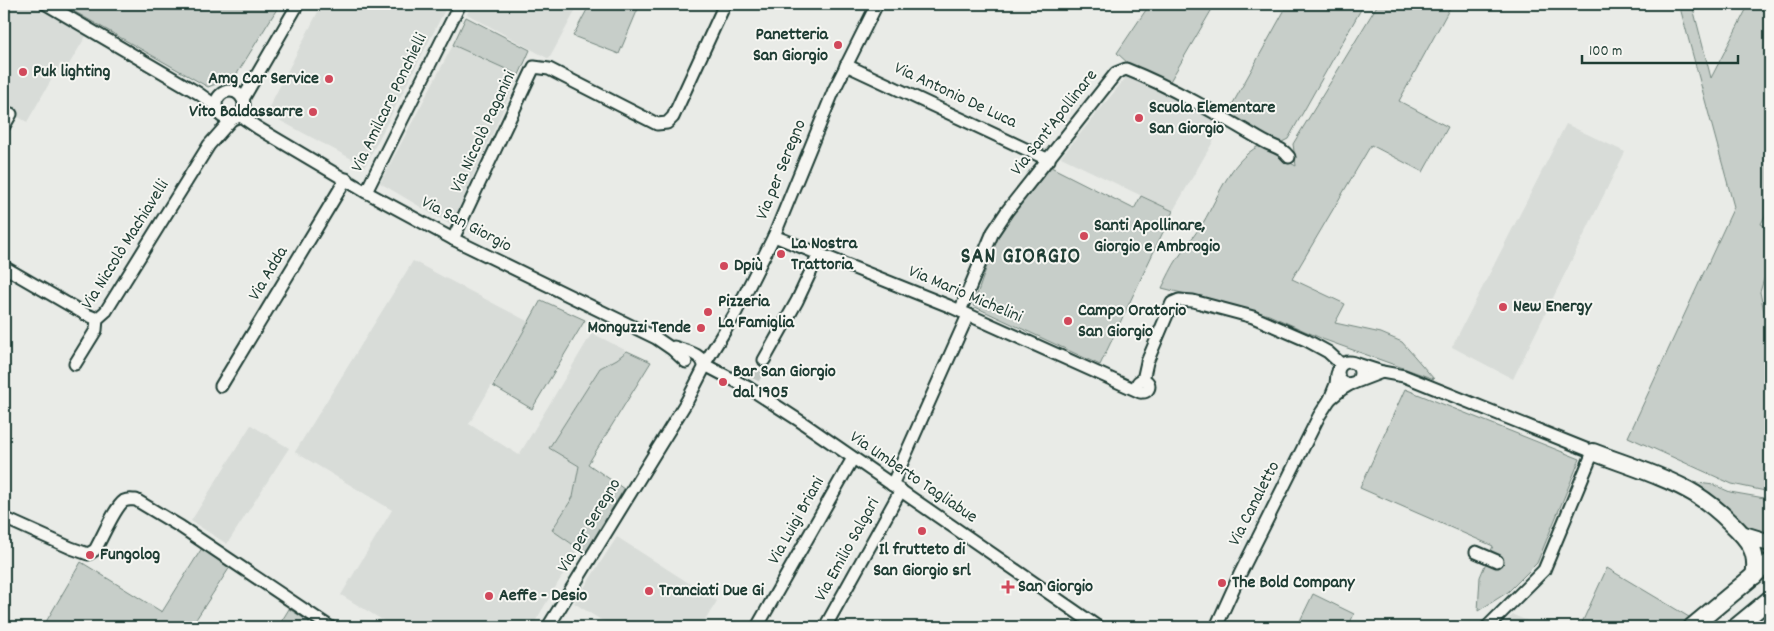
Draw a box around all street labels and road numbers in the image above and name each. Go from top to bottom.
street label: Via Amilcare Ponchielli [346,29,434,177]
street label: Via Antonio De Luca [889,57,1021,136]
street label: Via Sant'Apollinare [1006,65,1105,181]
street label: Via Niccolò Paganini [445,67,523,197]
street label: Via per Seregno [751,116,813,224]
street label: Via Niccolò Machiavelli [76,175,176,315]
street label: Via San Giorgio [416,191,516,259]
street label: Via Adda [243,242,295,306]
street label: Via Mario Michelini [904,260,1026,330]
street label: Via Umberto Tagliabue [844,426,982,530]
street label: Via Canaletto [1223,457,1287,551]
street label: Via Luigi Briani [763,473,831,569]
street label: Via per Seregno [552,474,628,578]
street label: Via Emilio Salgari [809,494,887,606]

